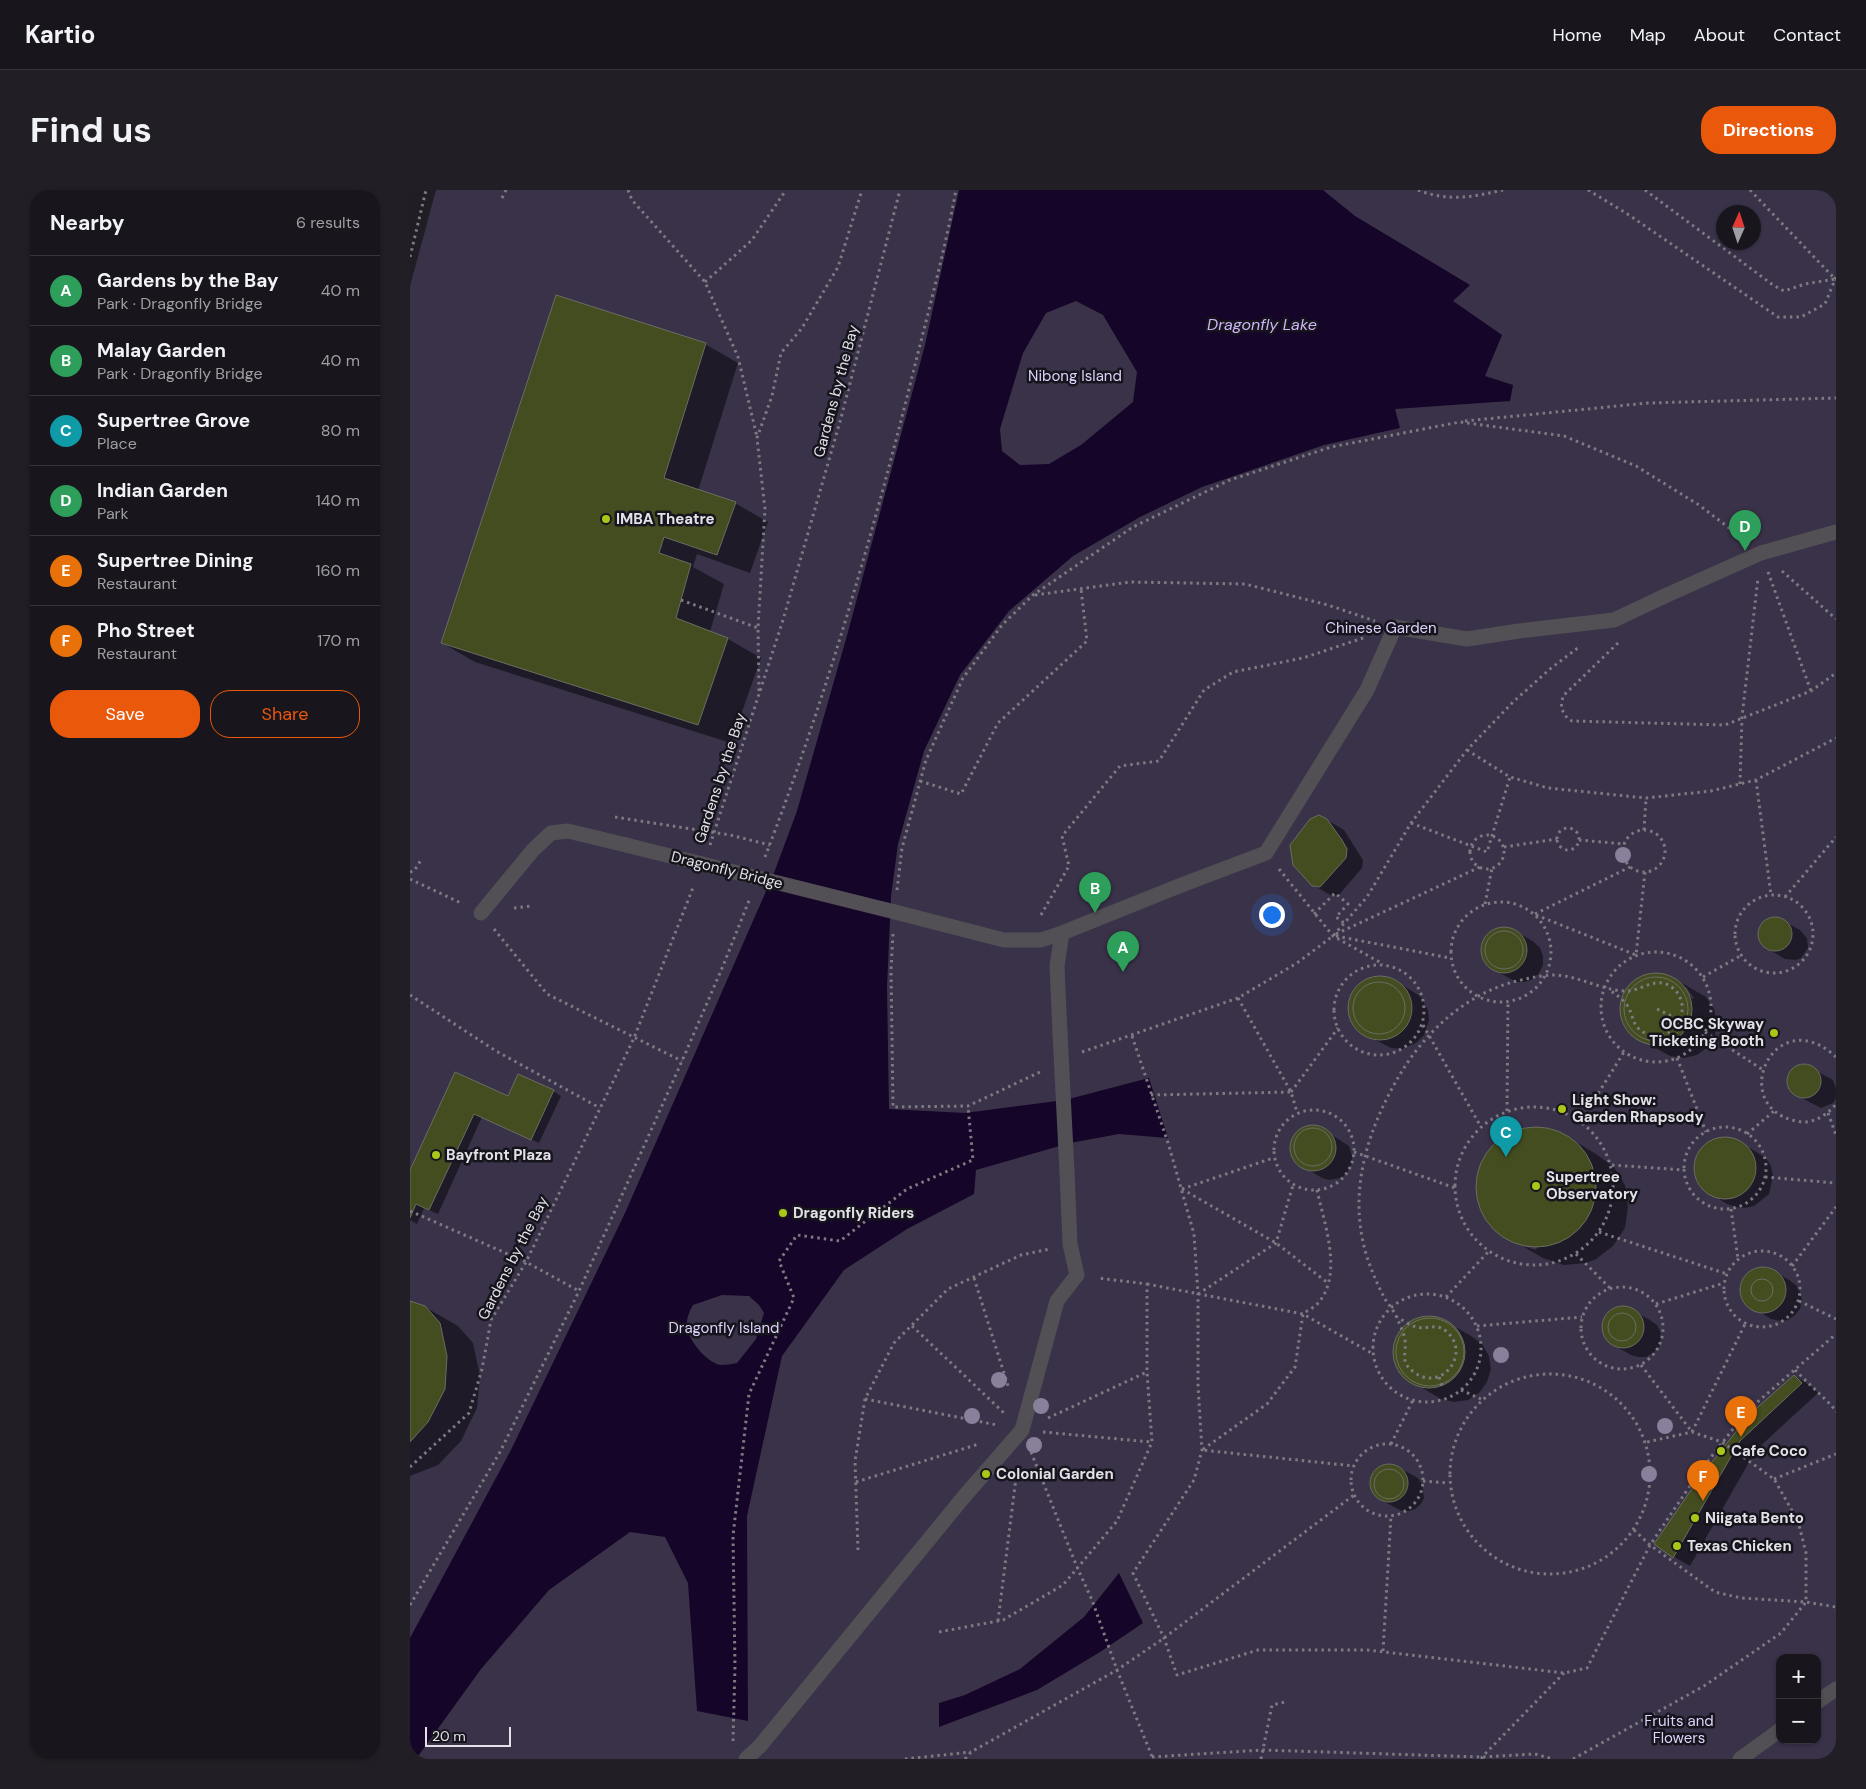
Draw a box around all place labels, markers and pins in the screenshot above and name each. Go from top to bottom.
place label: IMBA Theatre [616,509,715,529]
pin: D [1729,510,1761,551]
marker: IMBA Theatre [600,513,612,525]
pin: B [1079,872,1111,913]
pin: A [1107,931,1139,972]
place label: OCBC Skyway Ticketing Booth [1649,1014,1764,1051]
marker: OCBC Skyway Ticketing Booth [1768,1027,1780,1039]
place label: Light Show: Garden Rhapsody [1572,1090,1703,1127]
marker: Light Show: Garden Rhapsody [1556,1103,1568,1115]
pin: C [1490,1116,1522,1157]
place label: Bayfront Plaza [446,1145,551,1165]
marker: Bayfront Plaza [430,1149,442,1161]
place label: Supertree Observatory [1546,1167,1638,1204]
marker: Supertree Observatory [1530,1180,1542,1192]
place label: Dragonfly Riders [793,1203,914,1223]
marker: Dragonfly Riders [777,1207,789,1219]
pin: E [1725,1396,1757,1437]
place label: Cafe Coco [1731,1441,1807,1461]
marker: Cafe Coco [1715,1445,1727,1457]
pin: F [1687,1460,1719,1501]
place label: Colonial Garden [996,1464,1114,1484]
marker: Colonial Garden [980,1468,992,1480]
place label: Niigata Bento [1705,1508,1804,1528]
marker: Niigata Bento [1689,1512,1701,1524]
place label: Texas Chicken [1687,1536,1792,1556]
marker: Texas Chicken [1671,1540,1683,1552]

